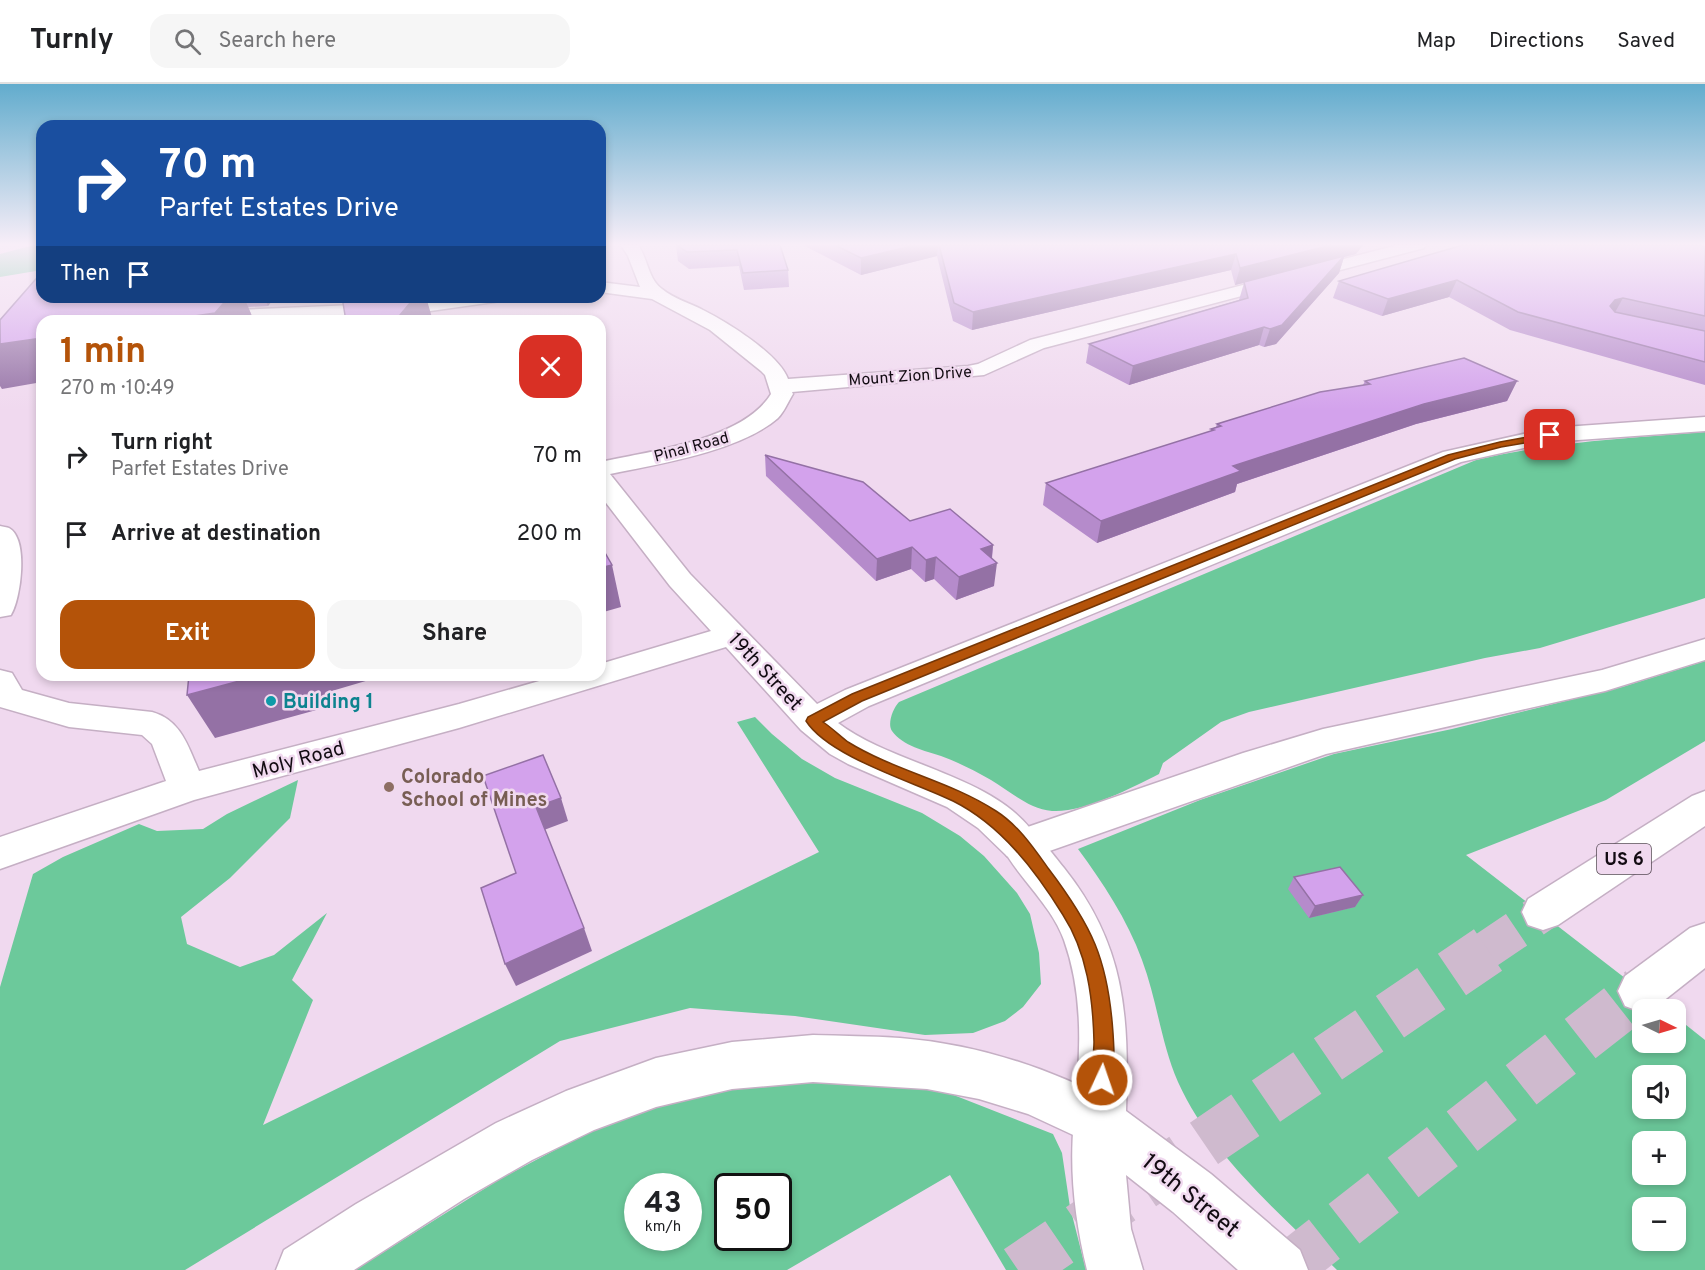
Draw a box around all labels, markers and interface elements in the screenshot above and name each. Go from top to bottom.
search box [150,14,570,68]
text: Turnly [30,23,114,59]
icon: search [171,25,204,58]
text: Search here [219,28,336,55]
text: Map [1416,28,1456,55]
text: Directions [1489,28,1584,55]
text: Saved [1617,28,1675,55]
text: 70 m [159,140,257,193]
icon: right [60,144,138,222]
text: Parfet Estates Drive [159,192,399,226]
icon: arrive [122,258,155,291]
text: Then [60,261,110,288]
text: 1 min [60,330,146,376]
button: close [519,335,582,398]
street label: Mount Zion Drive [848,363,972,391]
text: 270 m · 10:49 [60,376,175,402]
pin [1524,409,1575,460]
icon: arrive [1533,418,1566,451]
street label: Pinal Road [652,428,731,468]
text: Turn right [111,430,213,457]
icon: right [60,440,93,473]
text: 70 m [533,443,582,470]
text: Parfet Estates Drive [111,457,289,483]
icon: arrive [60,518,93,551]
text: Arrive at destination [111,521,321,548]
text: 200 m [517,521,582,548]
button: Exit [60,600,315,669]
button: Share [327,600,582,669]
street label: 19th Street [722,628,807,717]
place label: Building 1 [283,690,374,716]
marker: Building 1 [264,694,278,708]
street label: Moly Road [250,736,347,786]
place label: Colorado School of Mines [401,765,547,814]
marker: Colorado School of Mines [382,780,396,794]
road number: US 6 [1597,844,1651,874]
north arrow [1632,999,1686,1053]
map controls [1632,999,1686,1251]
position arrow [1070,1048,1134,1112]
button: sound [1632,1065,1686,1119]
button: + [1632,1131,1686,1185]
street label: 19th Street [1135,1148,1245,1245]
speed limit sign: 50 [714,1173,792,1251]
text: 43 [644,1186,682,1223]
button: − [1632,1197,1686,1251]
text: km/h [645,1218,681,1237]

